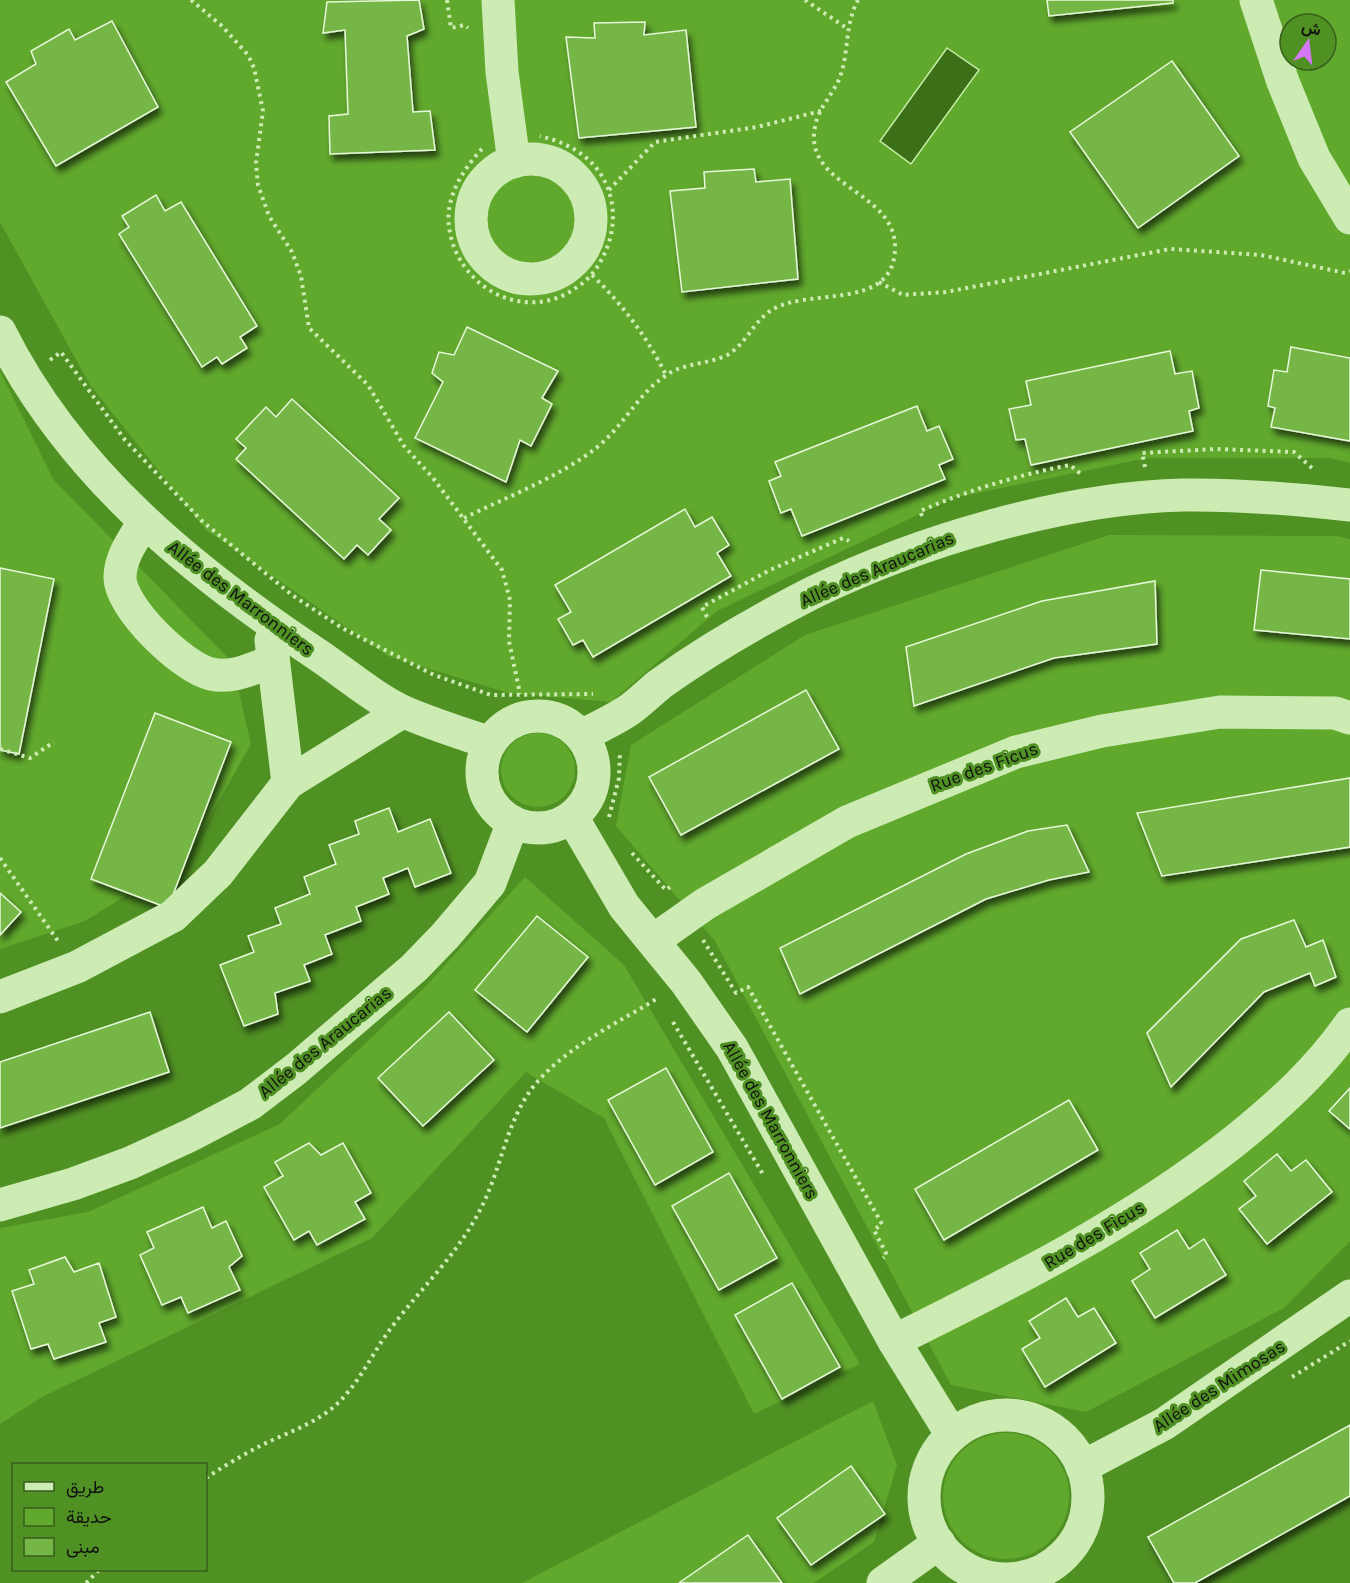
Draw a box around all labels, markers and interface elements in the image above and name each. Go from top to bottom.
north arrow [1278,12,1338,72]
text: ش [1300,16,1323,39]
street label: Allée des Araucarias [797,527,957,611]
street label: Allée des Marronniers [164,536,318,660]
street label: Rue des Ficus [927,737,1041,797]
street label: Allée des Araucarias [254,982,396,1102]
street label: Allée des Marronniers [718,1037,824,1203]
street label: Rue des Ficus [1040,1196,1148,1274]
street label: Allée des Mimosas [1149,1335,1289,1437]
legend [12,1463,207,1571]
text: طريق [66,1476,104,1498]
text: حديقة [66,1506,112,1528]
text: مبنى [66,1536,100,1558]

